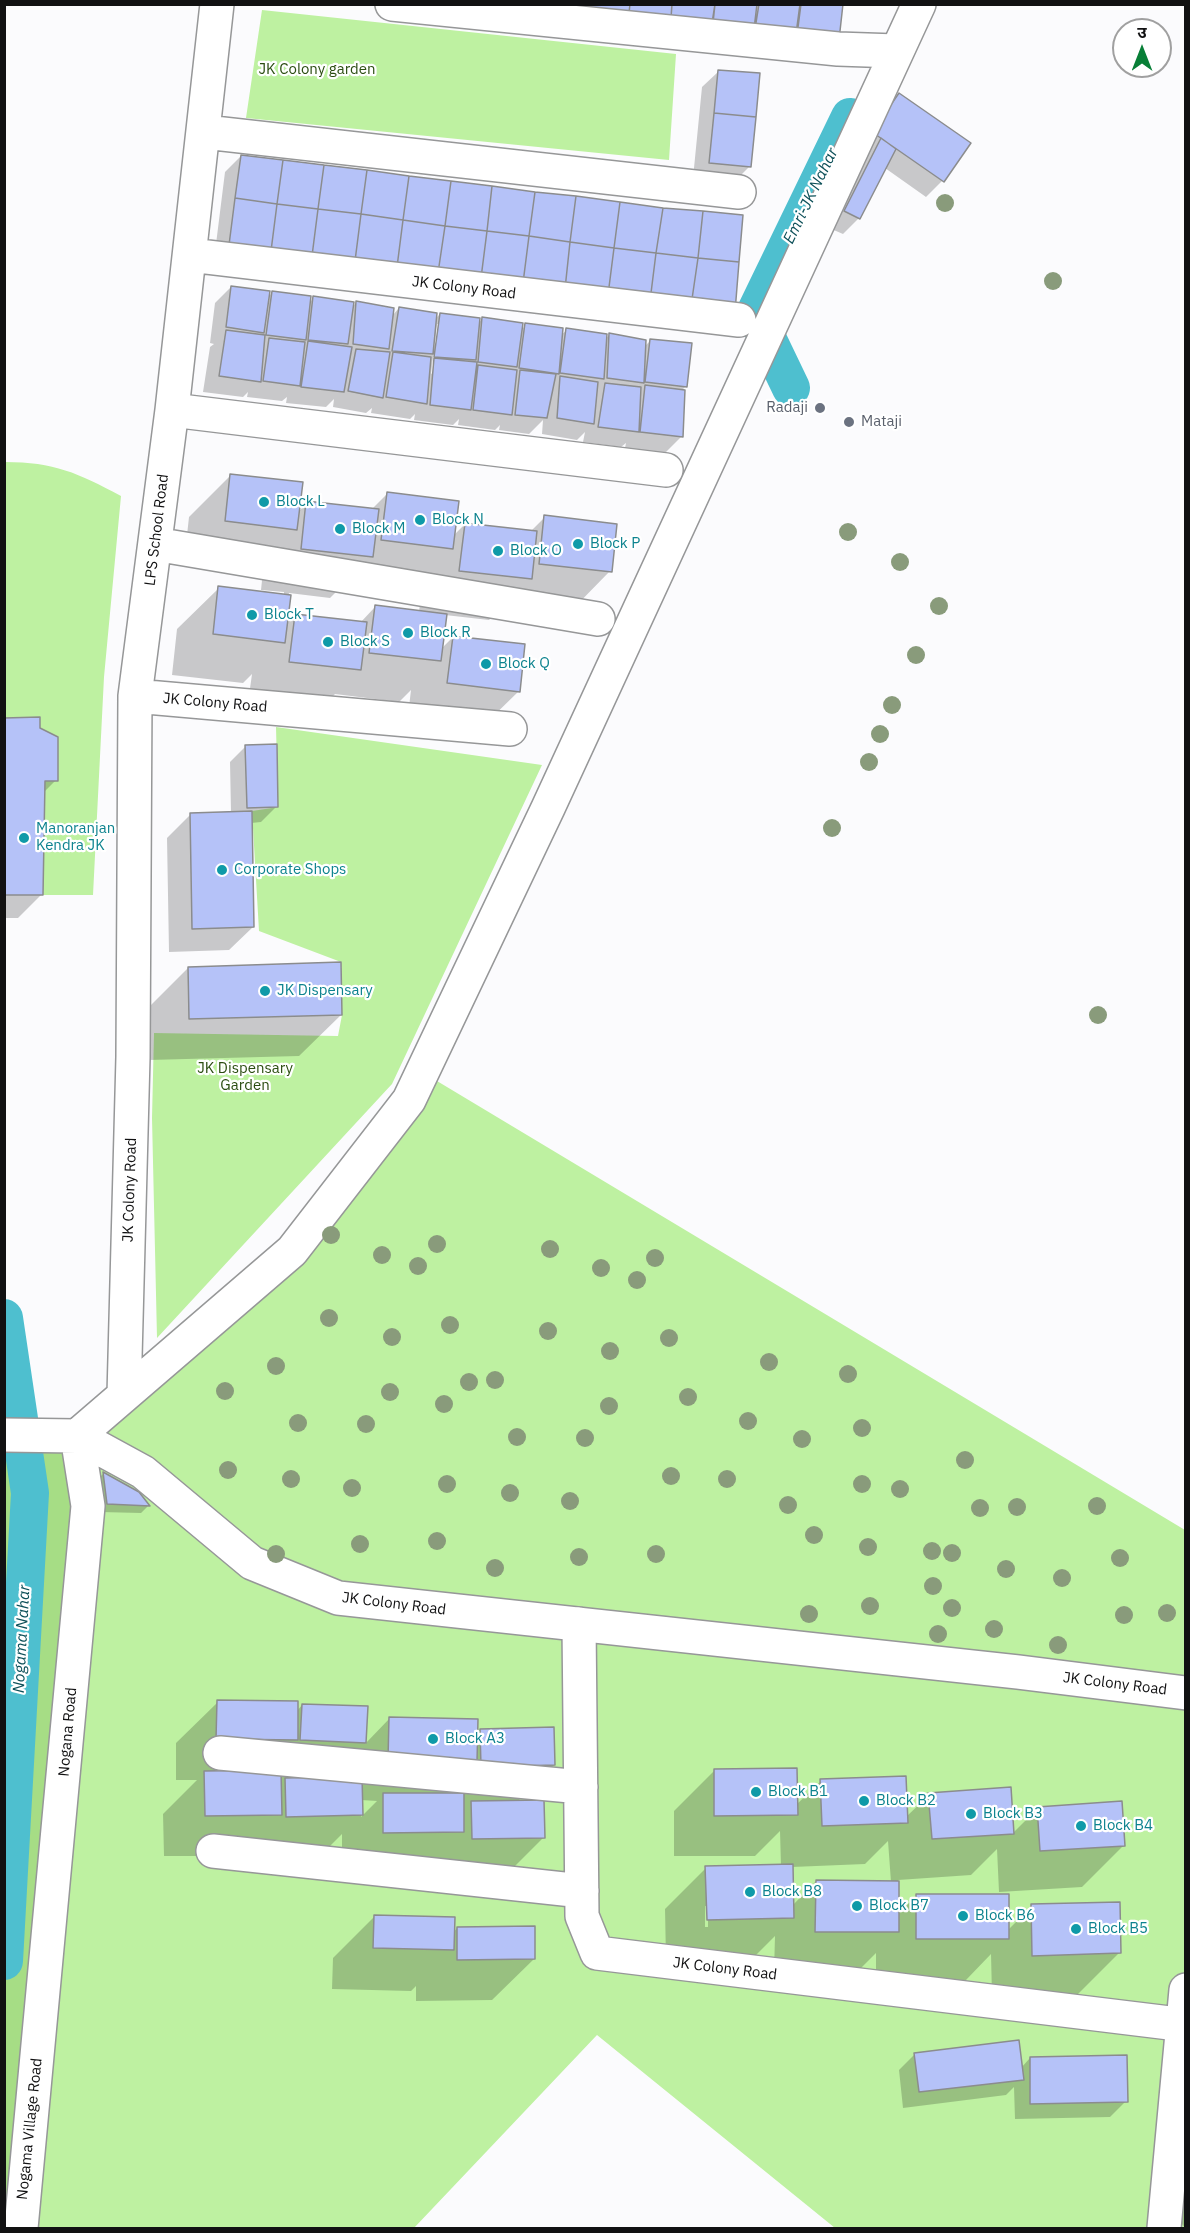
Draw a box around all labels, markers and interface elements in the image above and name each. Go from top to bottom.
north arrow [1112,18,1172,78]
text: उ [1137,22,1147,42]
park label: JK Colony garden [258,61,376,79]
water label: Emri-JK Nahar [780,145,842,247]
street label: JK Colony Road [411,273,517,303]
place label: Radaji [766,399,808,417]
marker: Radaji [813,401,827,415]
place label: Mataji [861,413,902,431]
marker: Mataji [842,415,856,429]
street label: LPS School Road [141,473,173,587]
place label: Block L [276,493,325,511]
marker: Block L [257,495,271,509]
place label: Block N [432,511,484,529]
marker: Block N [413,513,427,527]
place label: Block M [352,520,405,538]
marker: Block M [333,522,347,536]
place label: Block P [590,535,640,553]
marker: Block P [571,537,585,551]
place label: Block O [510,542,562,560]
marker: Block O [491,544,505,558]
place label: Block T [264,606,314,624]
marker: Block T [245,608,259,622]
place label: Block R [420,624,471,642]
marker: Block R [401,626,415,640]
place label: Block S [340,633,390,651]
marker: Block S [321,635,335,649]
place label: Block Q [498,655,550,673]
marker: Block Q [479,657,493,671]
street label: JK Colony Road [162,689,268,717]
place label: Manoranjan Kendra JK [36,820,115,855]
marker: Manoranjan Kendra JK [17,831,31,845]
place label: Corporate Shops [234,861,346,879]
marker: Corporate Shops [215,863,229,877]
place label: JK Dispensary [277,982,373,1000]
marker: JK Dispensary [258,984,272,998]
park label: JK Dispensary Garden [197,1060,293,1095]
street label: JK Colony Road [119,1137,141,1243]
water label: Nogama Nahar [10,1584,34,1694]
street label: JK Colony Road [341,1589,447,1619]
street label: JK Colony Road [1062,1669,1168,1699]
street label: Nogana Road [55,1687,81,1777]
place label: Block A3 [445,1730,505,1748]
marker: Block A3 [426,1732,440,1746]
place label: Block B1 [768,1783,828,1801]
marker: Block B1 [749,1785,763,1799]
place label: Block B2 [876,1792,936,1810]
marker: Block B2 [857,1794,871,1808]
place label: Block B3 [983,1805,1043,1823]
marker: Block B3 [964,1807,978,1821]
place label: Block B4 [1093,1817,1153,1835]
marker: Block B4 [1074,1819,1088,1833]
place label: Block B8 [762,1883,822,1901]
marker: Block B8 [743,1885,757,1899]
place label: Block B7 [869,1897,929,1915]
marker: Block B7 [850,1899,864,1913]
place label: Block B6 [975,1907,1035,1925]
marker: Block B6 [956,1909,970,1923]
place label: Block B5 [1088,1920,1148,1938]
marker: Block B5 [1069,1922,1083,1936]
street label: JK Colony Road [672,1954,778,1984]
street label: Nogama Village Road [14,2057,46,2201]

